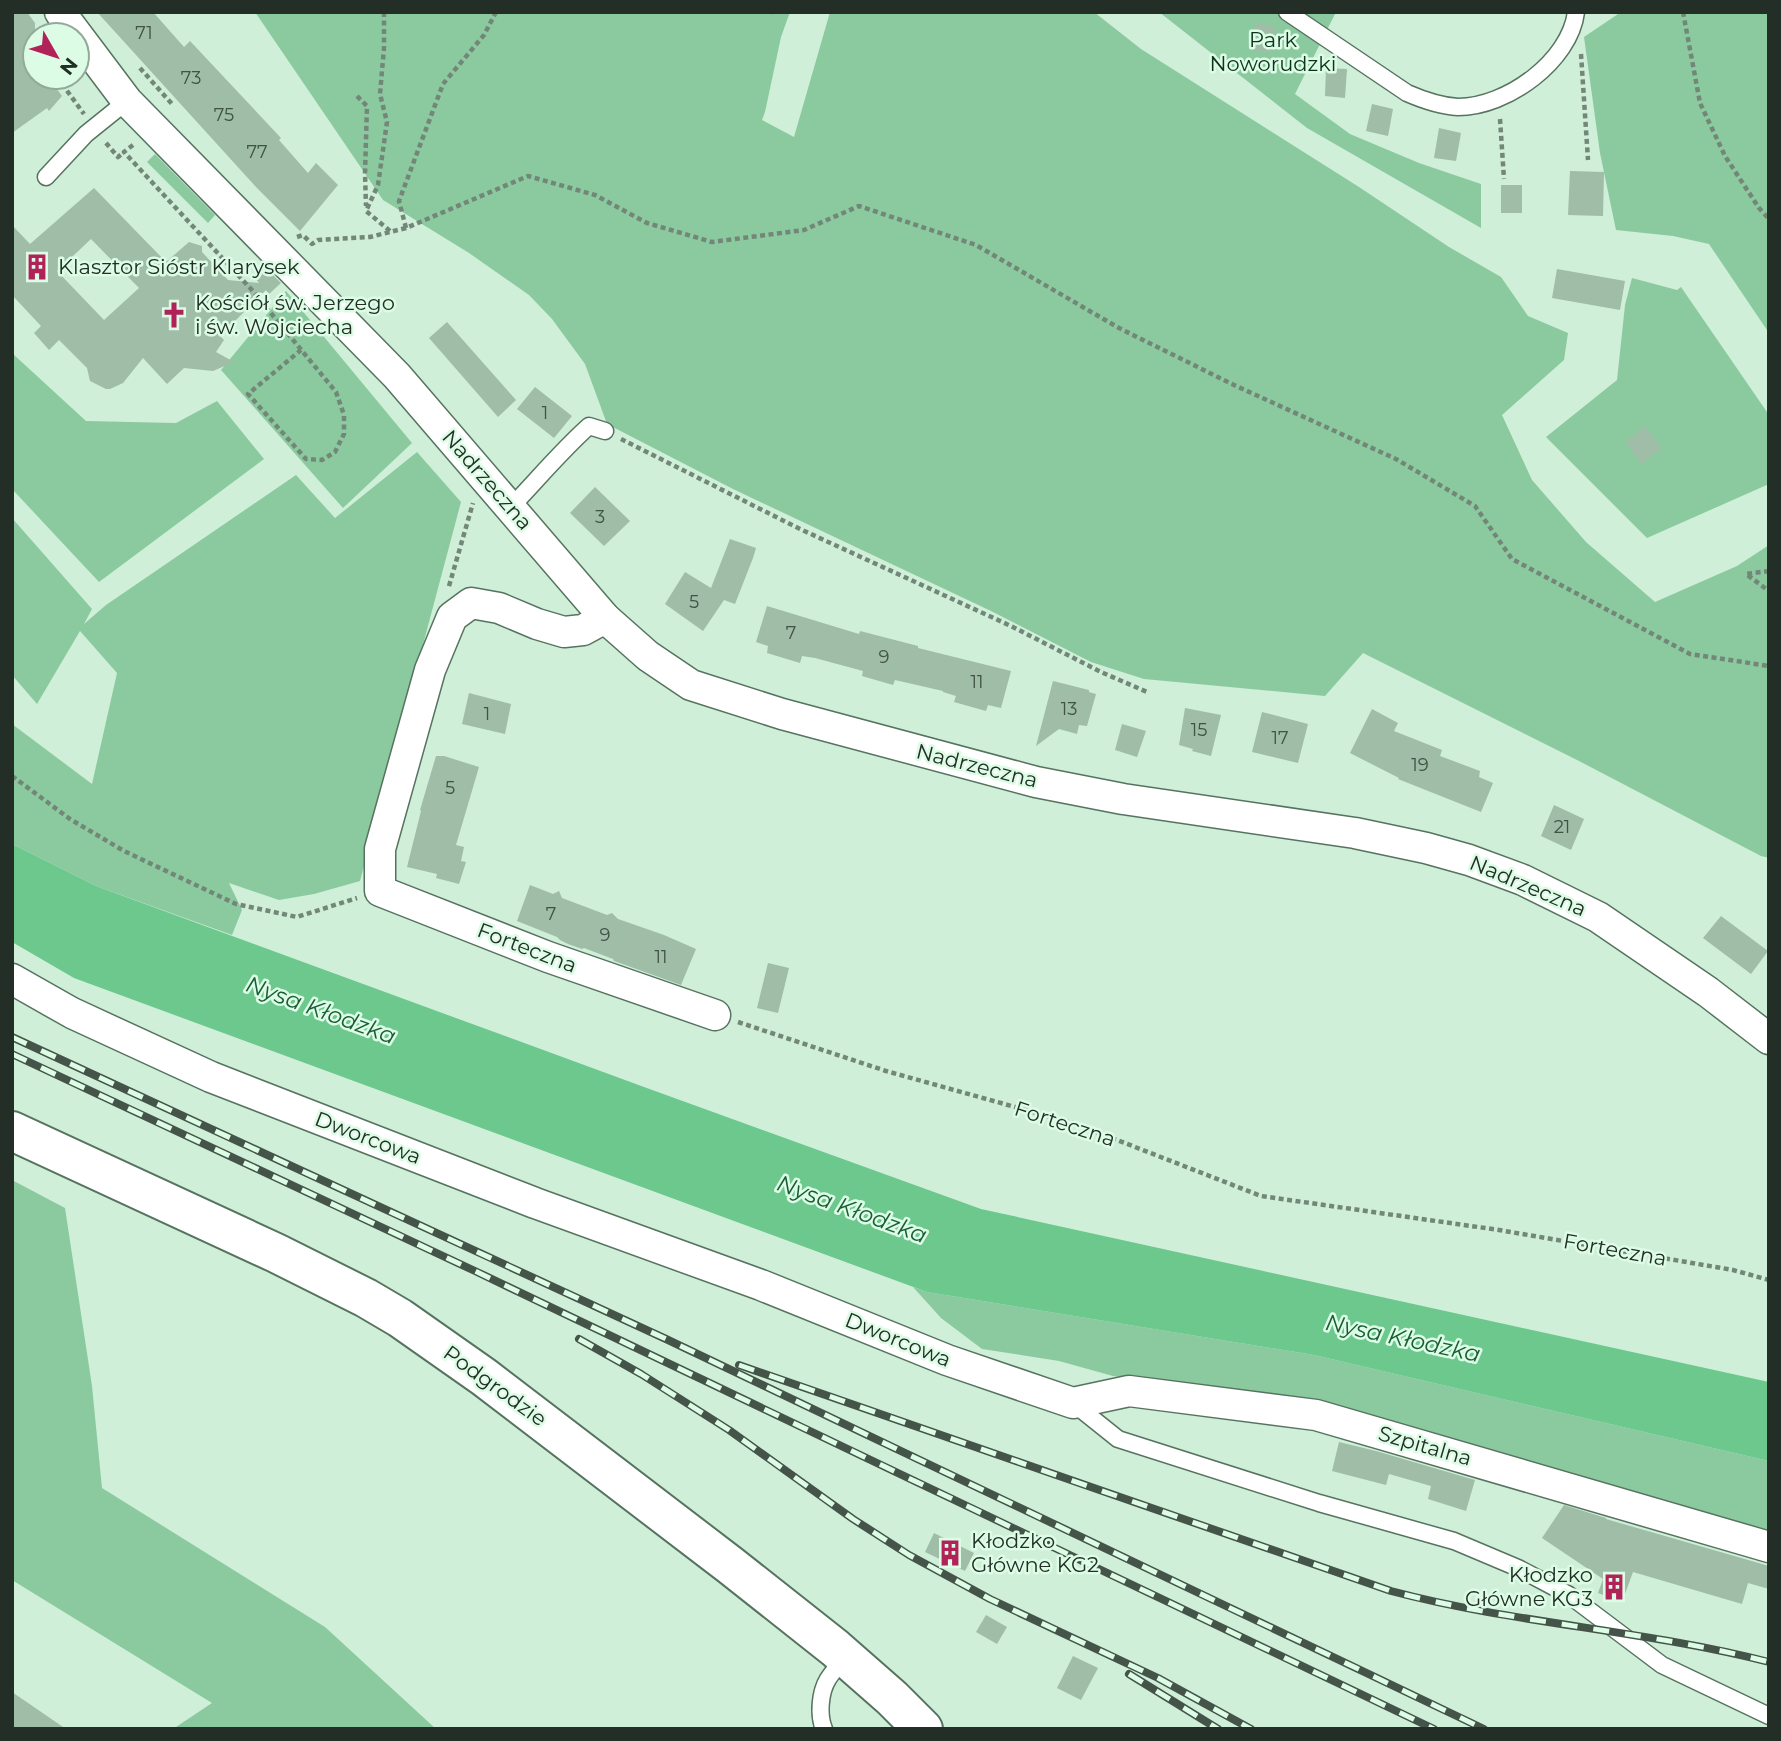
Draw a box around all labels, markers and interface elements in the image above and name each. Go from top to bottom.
north arrow [21,21,91,91]
house number: 71 [135,22,153,44]
park label: Park Noworudzki [1210,27,1336,76]
text: N [55,53,83,80]
house number: 73 [181,67,201,89]
house number: 75 [214,104,234,126]
house number: 77 [246,141,268,163]
building icon: Klasztor Sióstr Klarysek [22,252,52,282]
place label: Klasztor Sióstr Klarysek [58,254,300,279]
place label: Kościół św. Jerzego i św. Wojciecha [195,290,395,339]
church icon: Kościół św. Jerzego i św. Wojciecha [159,300,189,330]
house number: 1 [542,402,548,424]
street label: Nadrzeczna [437,425,538,535]
house number: 3 [595,506,605,528]
house number: 5 [689,591,699,613]
house number: 7 [786,622,796,644]
house number: 9 [879,646,890,668]
house number: 11 [971,671,984,693]
house number: 13 [1061,698,1077,720]
house number: 1 [484,703,490,725]
house number: 15 [1191,719,1207,741]
house number: 17 [1271,727,1289,749]
street label: Nadrzeczna [914,738,1040,793]
house number: 19 [1411,754,1429,776]
house number: 5 [445,777,455,799]
house number: 21 [1554,816,1570,838]
street label: Nadrzeczna [1466,850,1590,921]
house number: 7 [546,903,556,925]
street label: Forteczna [474,917,580,978]
house number: 9 [600,924,611,946]
house number: 11 [655,946,668,968]
water label: Nysa Kłodzka [242,970,400,1050]
street label: Forteczna [1012,1095,1119,1152]
street label: Dworcowa [312,1106,425,1169]
water label: Nysa Kłodzka [773,1169,931,1249]
street label: Forteczna [1561,1228,1669,1271]
street label: Dworcowa [842,1307,955,1372]
water label: Nysa Kłodzka [1323,1308,1483,1368]
street label: Podgrodzie [439,1340,552,1431]
street label: Szpitalna [1376,1420,1475,1471]
place label: Kłodzko Główne KG2 [971,1528,1099,1577]
building icon: Kłodzko Główne KG2 [935,1538,965,1568]
place label: Kłodzko Główne KG3 [1465,1562,1593,1611]
building icon: Kłodzko Główne KG3 [1599,1572,1629,1602]

